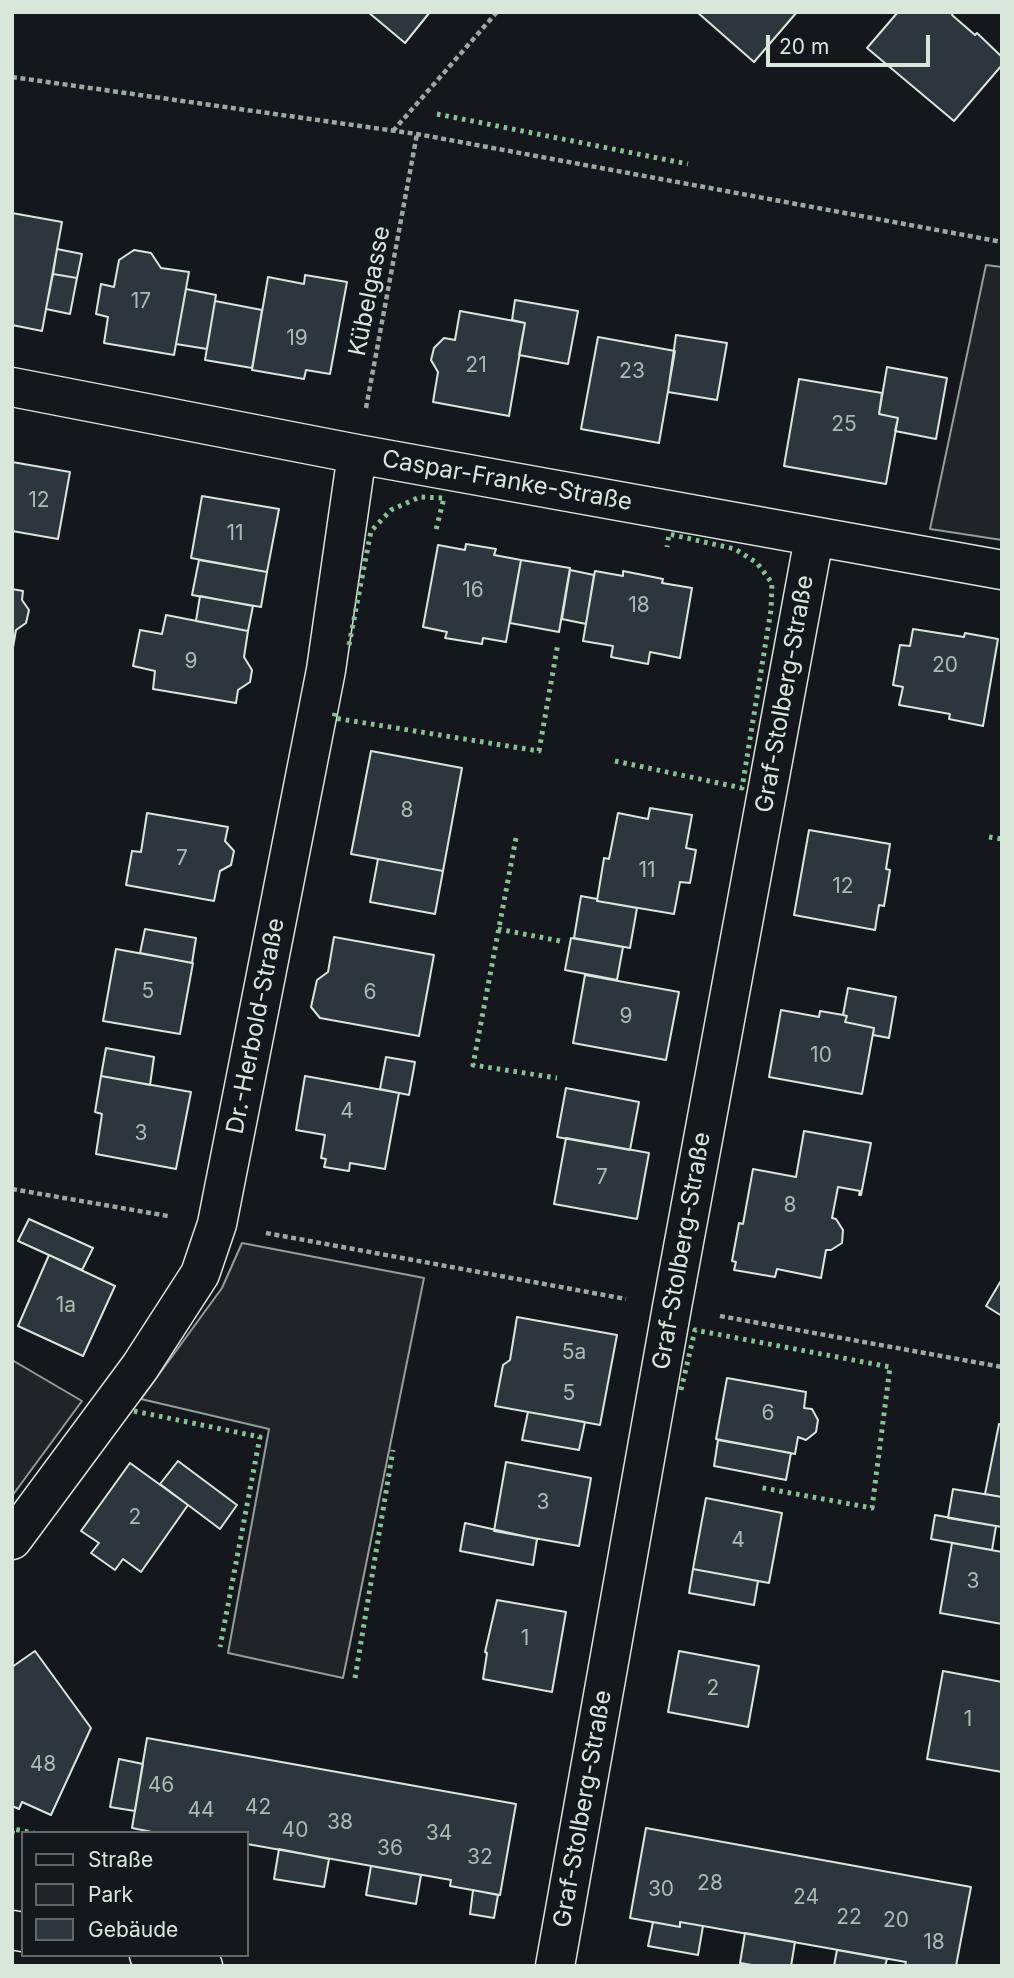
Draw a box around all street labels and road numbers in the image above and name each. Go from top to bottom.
street label: Kübelgasse [343,224,397,358]
street label: Caspar-Franke-Straße [380,445,634,517]
street label: Graf-Stolberg-Straße [750,573,820,815]
street label: Dr.-Herbold-Straße [221,916,291,1136]
street label: Graf-Stolberg-Straße [647,1130,717,1372]
street label: Graf-Stolberg-Straße [548,1688,618,1930]

